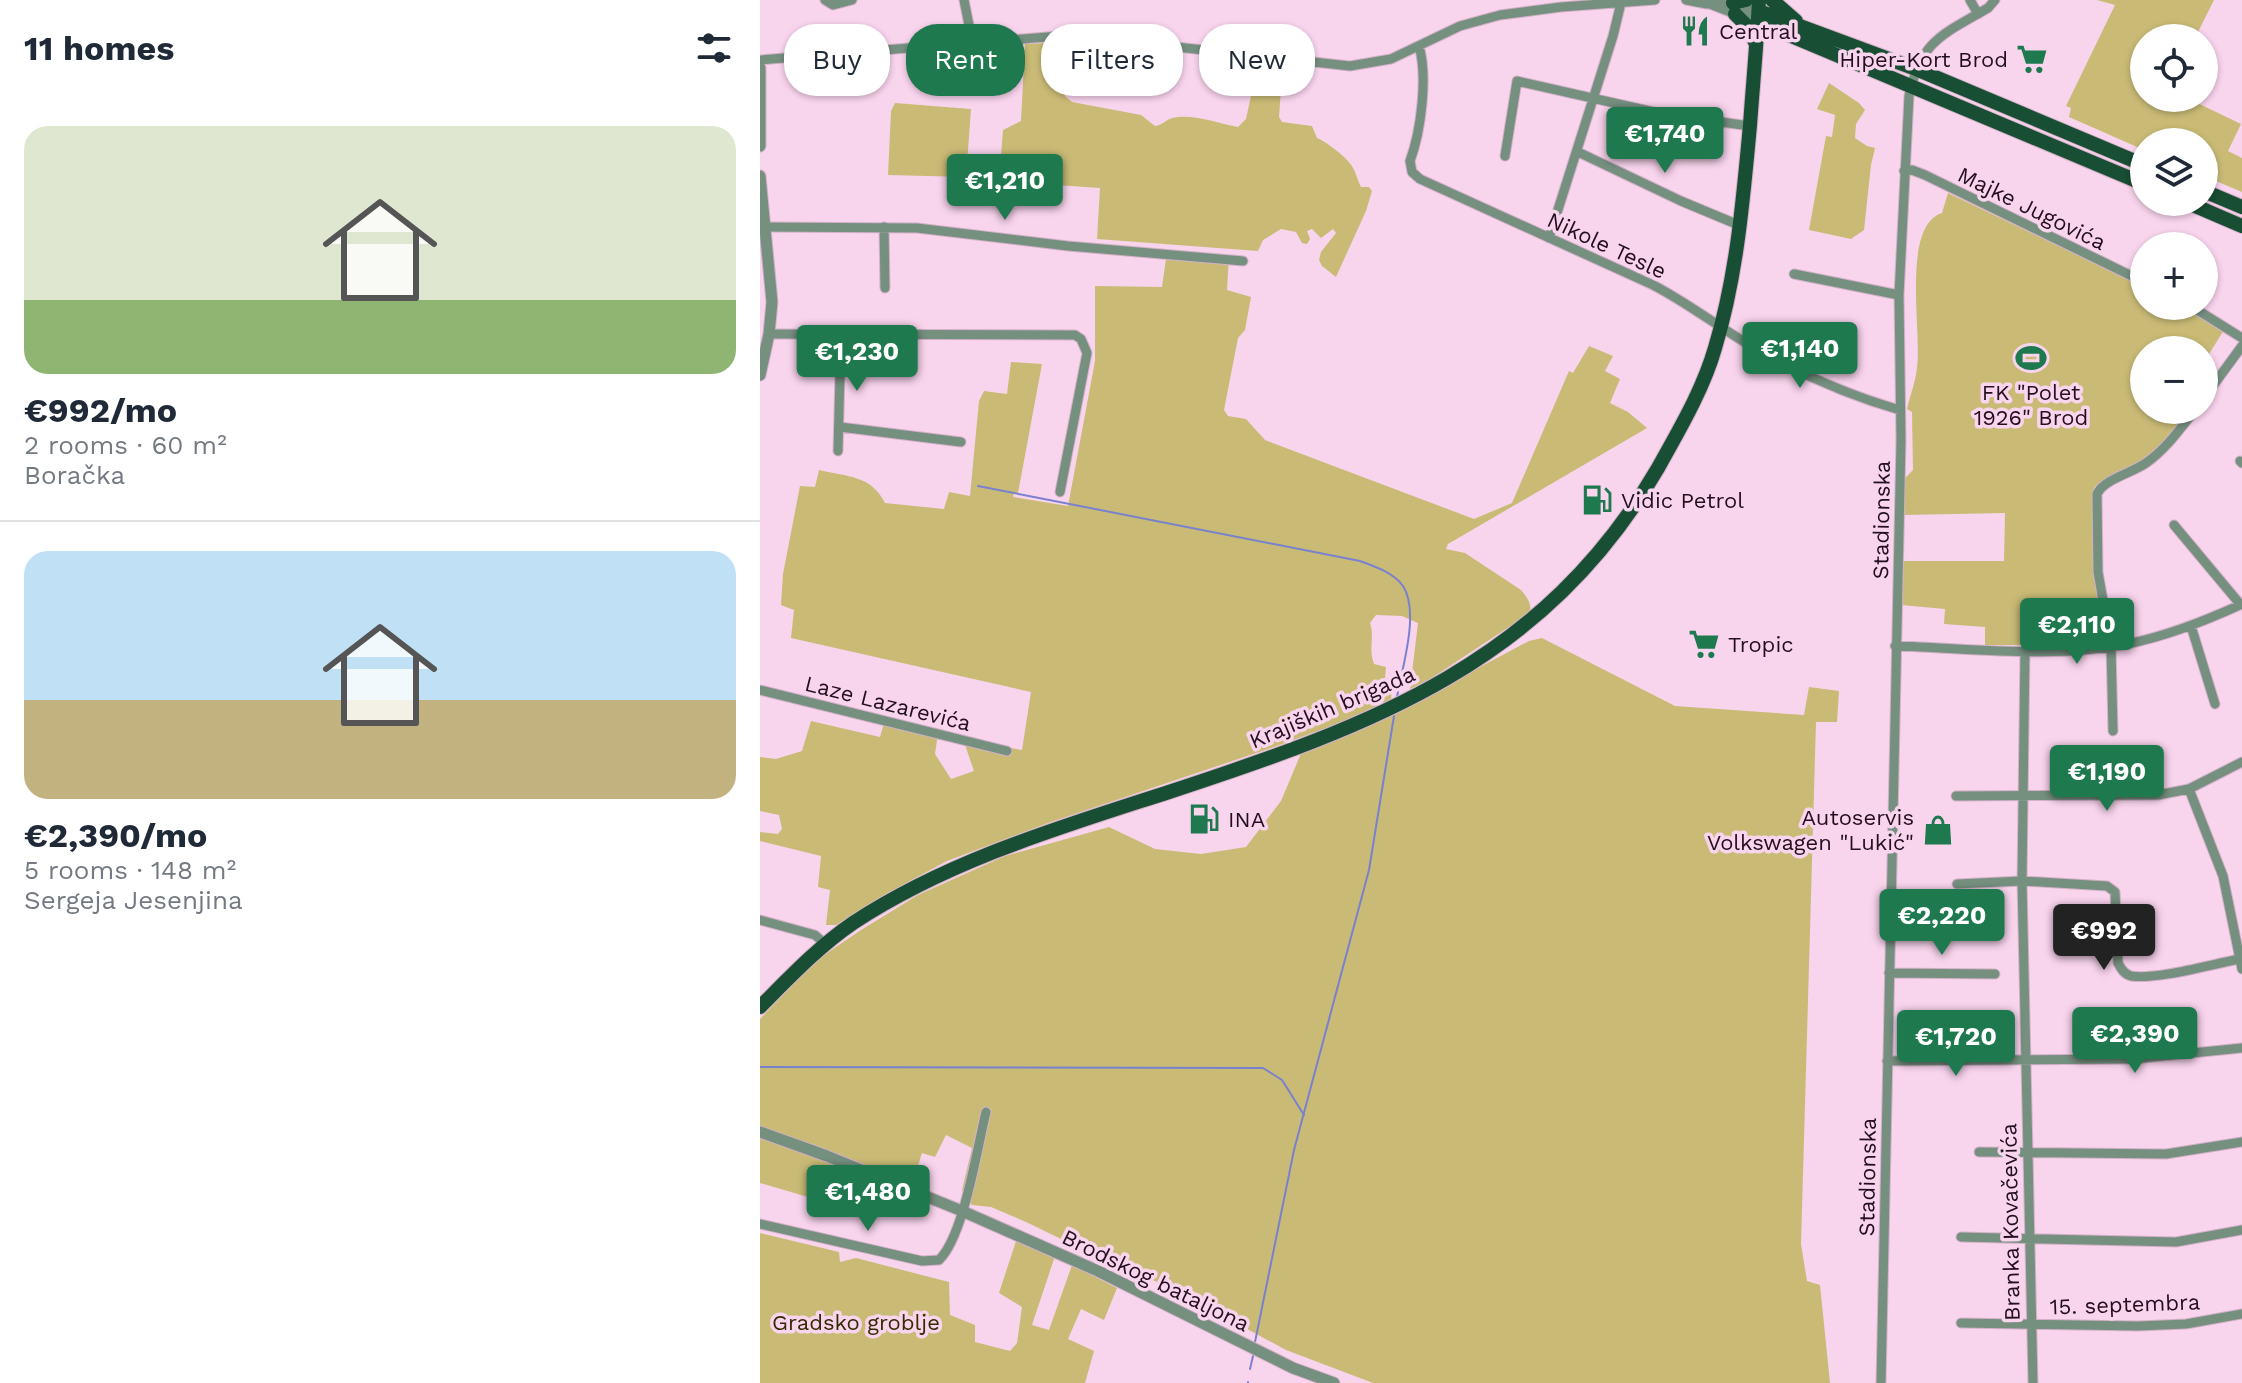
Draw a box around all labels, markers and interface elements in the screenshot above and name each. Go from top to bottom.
restaurant icon: Central [1678,14,1712,48]
place label: Central [1719,19,1798,44]
chip: Buy [784,24,890,96]
chip: Rent [906,24,1025,96]
chip: Filters [1041,24,1183,96]
chip: New [1199,24,1315,96]
map controls [2130,24,2218,424]
button: locate [2130,24,2218,112]
icon: filters [692,26,736,70]
text: 11 homes [24,28,174,68]
supermarket icon: Hiper-Kort Brod [2015,42,2049,76]
place label: Hiper-Kort Brod [1839,47,2008,72]
pin: €1,740 [1600,107,1730,175]
text: €1,740 [1624,118,1706,148]
button: layers [2130,128,2218,216]
pin: €1,210 [940,154,1070,222]
street label: Majke Jugovića [1954,162,2110,255]
text: €1,210 [965,165,1045,195]
icon: home [308,178,452,322]
street label: Nikole Tesle [1543,207,1670,284]
button: + [2130,232,2218,320]
pin: €1,140 [1735,322,1865,390]
pin: €1,230 [792,325,922,393]
text: €1,140 [1760,333,1840,363]
text: €1,230 [815,336,899,366]
button: − [2130,336,2218,424]
sports icon: FK "Polet 1926" Brod [2014,341,2048,375]
place label: FK "Polet 1926" Brod [1974,380,2088,430]
text: €992/mo [24,390,177,430]
text: 2 rooms · 60 m² [24,430,227,460]
text: Boračka [24,460,125,490]
street label: Stadionska [1868,461,1895,579]
fuel station icon: Vidic Petrol [1580,483,1614,517]
place label: Vidic Petrol [1621,488,1744,513]
pin: €2,110 [2012,598,2142,666]
icon: home [308,603,452,747]
text: €2,110 [2038,609,2116,639]
supermarket icon: Tropic [1687,627,1721,661]
place label: Tropic [1728,632,1794,657]
street label: Krajiških brigada [1246,661,1419,754]
street label: Laze Lazarevića [802,671,974,736]
pin: €1,190 [2042,745,2172,813]
text: €1,190 [2068,756,2146,786]
fuel station icon: INA [1187,802,1221,836]
place label: Autoservis Volkswagen "Lukić" [1707,805,1914,855]
place label: INA [1228,807,1265,832]
shop icon: Autoservis Volkswagen "Lukić" [1921,813,1955,847]
text: €2,390/mo [24,815,207,855]
text: 5 rooms · 148 m² [24,855,236,885]
text: Sergeja Jesenjina [24,885,243,915]
pin: €2,220 [1877,889,2007,957]
text: €2,220 [1897,900,1987,930]
pin: €992 [2057,904,2151,972]
text: €992 [2071,915,2137,945]
pin: €2,390 [2070,1007,2200,1075]
pin: €1,720 [1891,1010,2021,1078]
text: €2,390 [2090,1018,2180,1048]
text: €1,720 [1915,1021,1997,1051]
street label: Stadionska [1854,1118,1881,1236]
street label: Branka Kovačevića [1996,1123,2025,1321]
pin: €1,480 [803,1165,933,1233]
text: €1,480 [825,1176,911,1206]
street label: Brodskog bataljona [1058,1224,1254,1337]
street label: 15. septembra [2049,1289,2201,1320]
park label: Gradsko groblje [772,1310,940,1335]

